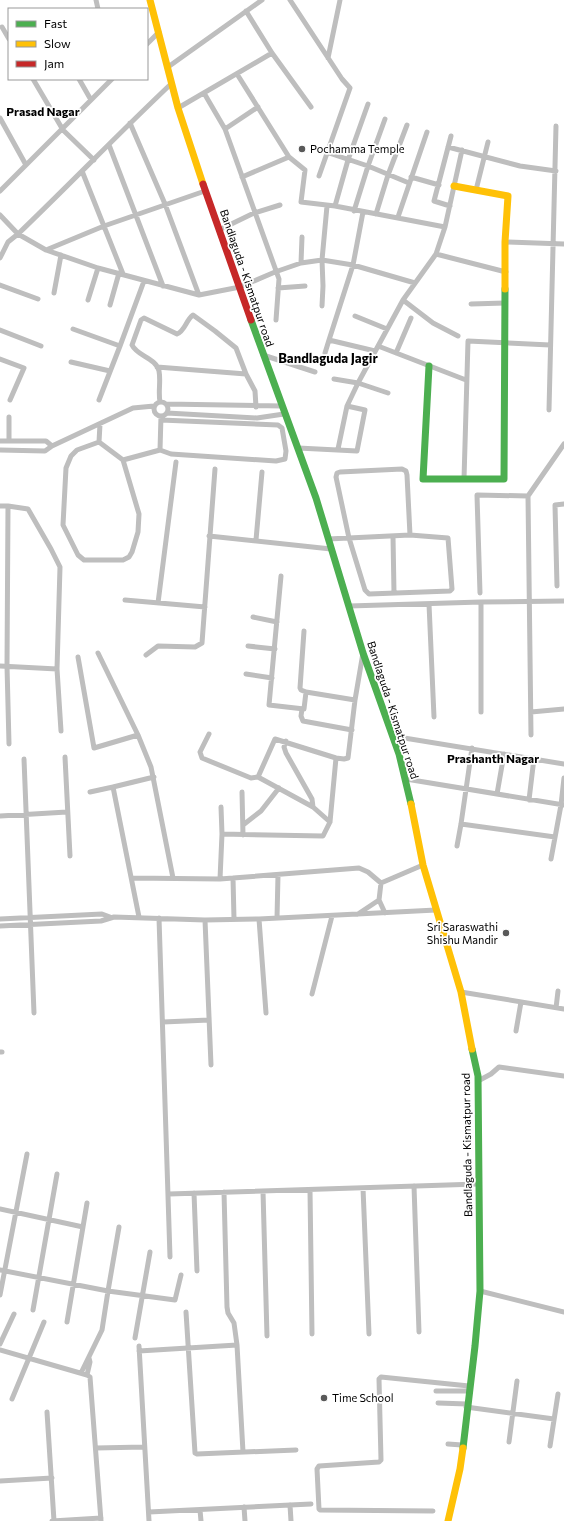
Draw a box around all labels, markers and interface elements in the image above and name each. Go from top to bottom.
legend [8,8,148,80]
text: Fast [44,16,67,30]
text: Slow [44,36,71,50]
text: Jam [44,56,64,71]
district label: Prasad Nagar [6,104,80,118]
place label: Pochamma Temple [310,142,405,155]
marker: Pochamma Temple [297,144,307,154]
street label: Bandlaguda - Kismatpur road [218,208,277,348]
district label: Bandlaguda Jagir [278,350,378,366]
street label: Bandlaguda - Kismatpur road [365,639,422,780]
district label: Prashanth Nagar [447,751,539,765]
place label: Sri Saraswathi Shishu Mandir [427,920,499,946]
marker: Sri Saraswathi Shishu Mandir [501,928,511,938]
street label: Bandlaguda - Kismatpur road [459,1073,474,1217]
place label: Time School [332,1391,394,1404]
marker: Time School [319,1393,329,1403]

